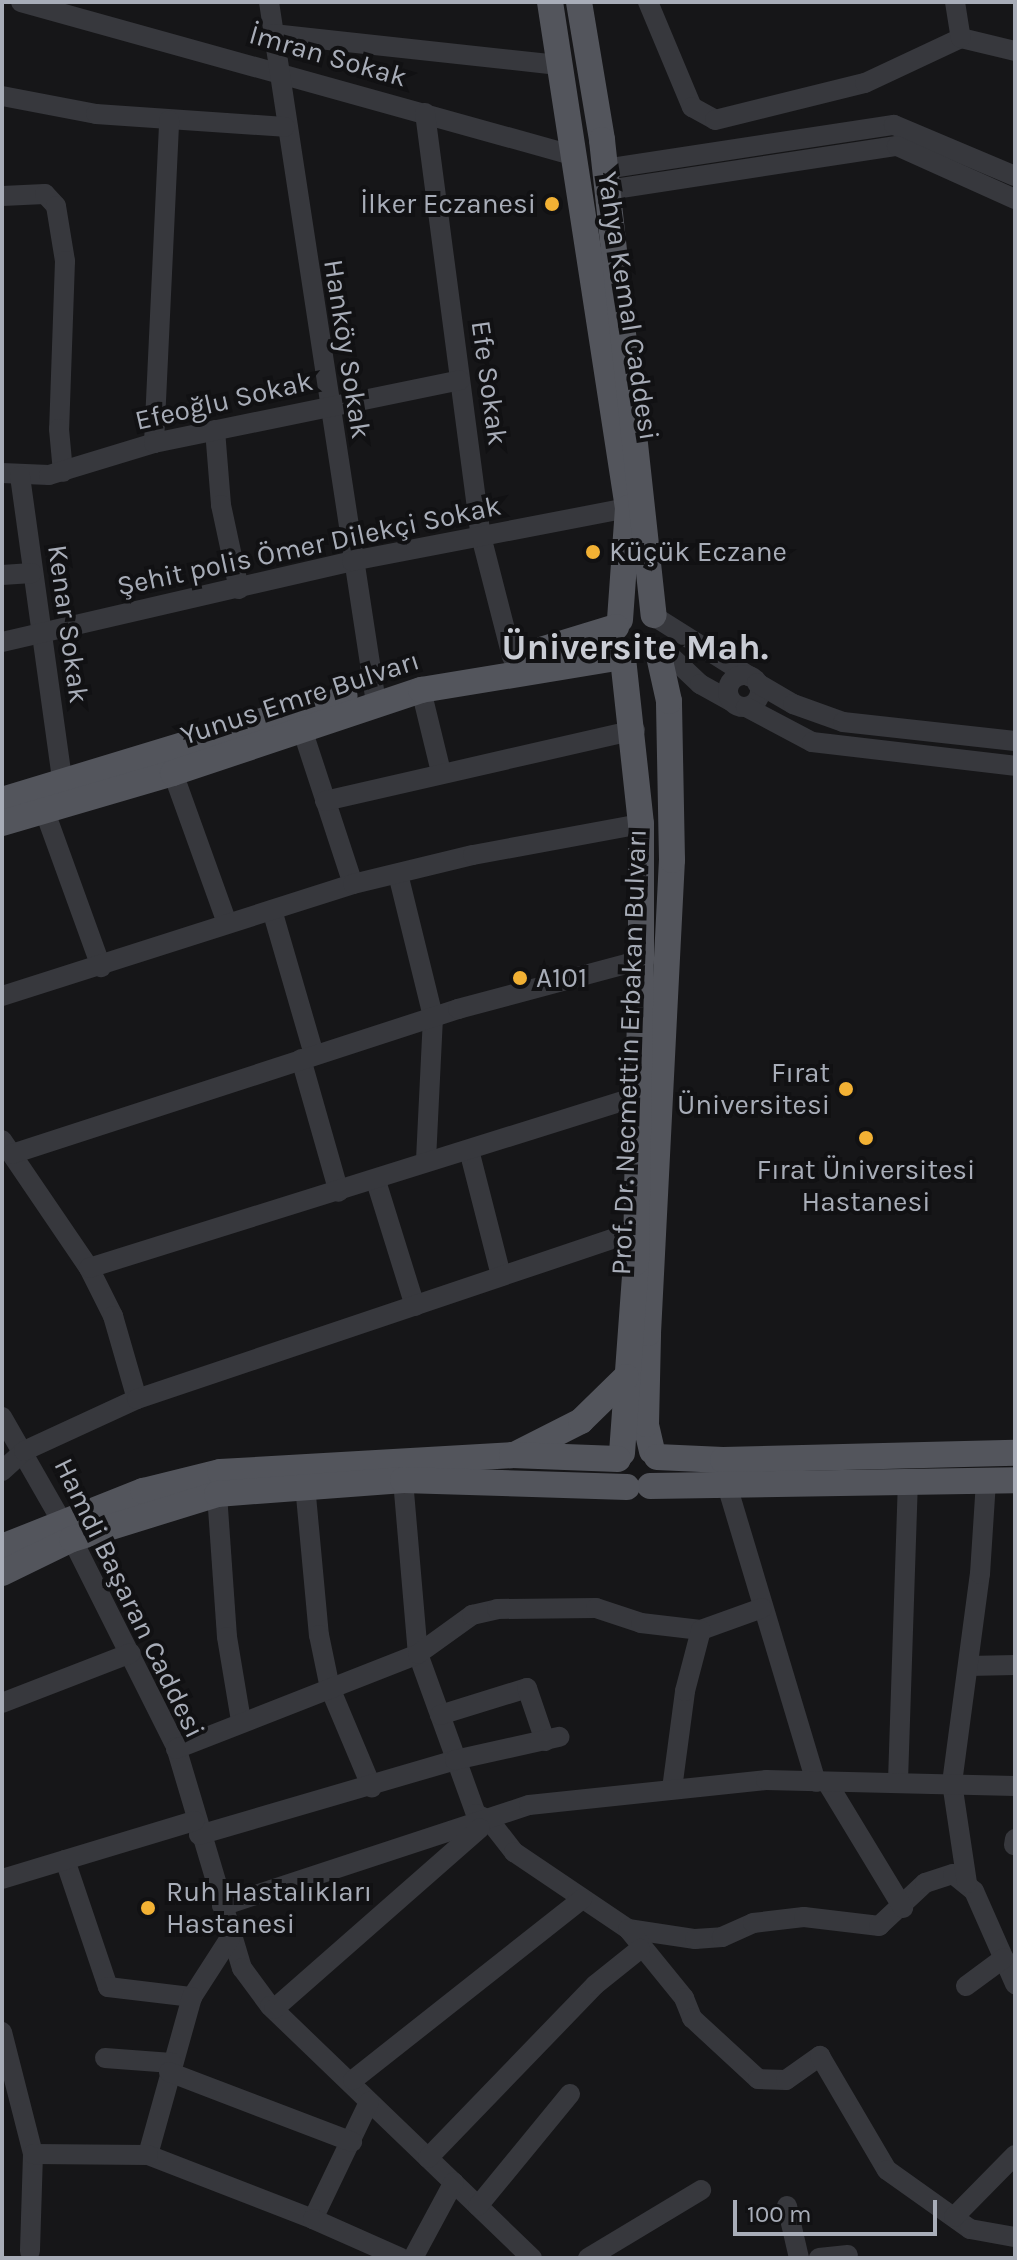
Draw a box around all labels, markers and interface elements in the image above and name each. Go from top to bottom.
street label: İmran Sokak [245,17,411,95]
street label: Yahya Kemal Caddesi [590,169,666,443]
place label: İlker Eczanesi [360,187,536,221]
marker: İlker Eczanesi [543,195,561,213]
street label: Hanköy Sokak [316,257,378,441]
street label: Efe Sokak [464,318,514,448]
street label: Efeoğlu Sokak [132,364,316,438]
street label: Şehit polis Ömer Dilekçi Sokak [114,489,504,603]
place label: Küçük Eczane [609,535,787,569]
street label: Kenar Sokak [40,543,96,705]
marker: Küçük Eczane [584,543,602,561]
district label: Üniversite Mah. [502,626,768,670]
street label: Yunus Emre Bulvarı [176,644,424,752]
street label: Prof. Dr. Necmettin Erbakan Bulvarı [604,828,654,1276]
place label: A101 [536,961,587,995]
marker: A101 [511,969,529,987]
place label: Fırat Üniversitesi [677,1056,830,1122]
marker: Fırat Üniversitesi [837,1080,855,1098]
marker: Fırat Üniversitesi Hastanesi [855,1127,877,1149]
place label: Fırat Üniversitesi Hastanesi [757,1153,975,1219]
street label: Hamdi Başaran Caddesi [47,1453,211,1743]
place label: Ruh Hastalıkları Hastanesi [166,1875,372,1941]
marker: Ruh Hastalıkları Hastanesi [137,1897,159,1919]
scale bar [737,2184,941,2234]
text: 100 m [747,2200,812,2228]

